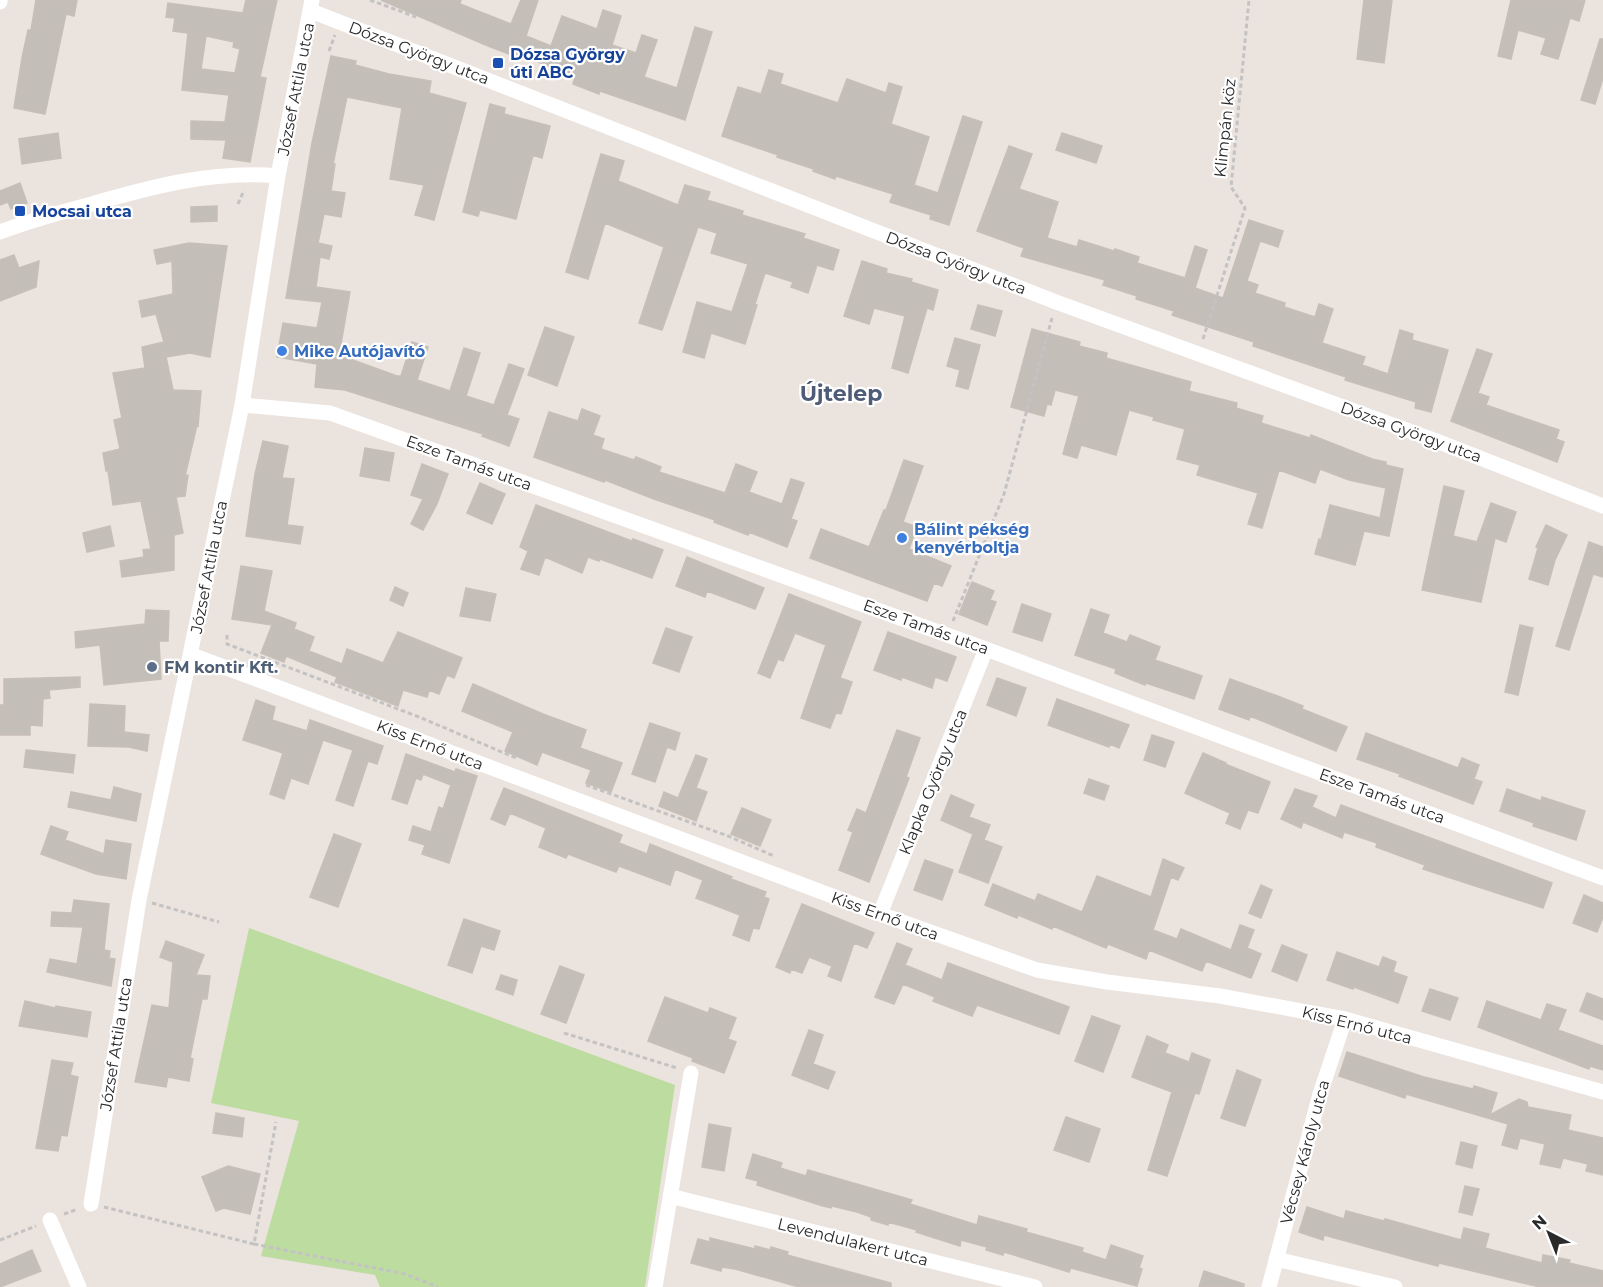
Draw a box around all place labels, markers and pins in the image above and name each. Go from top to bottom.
place label: Dózsa György úti ABC [510,45,625,82]
marker: Dózsa György úti ABC [491,56,505,70]
place label: Mocsai utca [32,202,132,221]
marker: Mocsai utca [13,204,27,218]
place label: Mike Autójavító [294,342,425,361]
marker: Mike Autójavító [275,344,289,358]
place label: Bálint pékség kenyérboltja [914,520,1029,557]
marker: Bálint pékség kenyérboltja [895,531,909,545]
place label: FM kontir Kft. [164,658,278,677]
marker: FM kontir Kft. [145,660,159,674]

